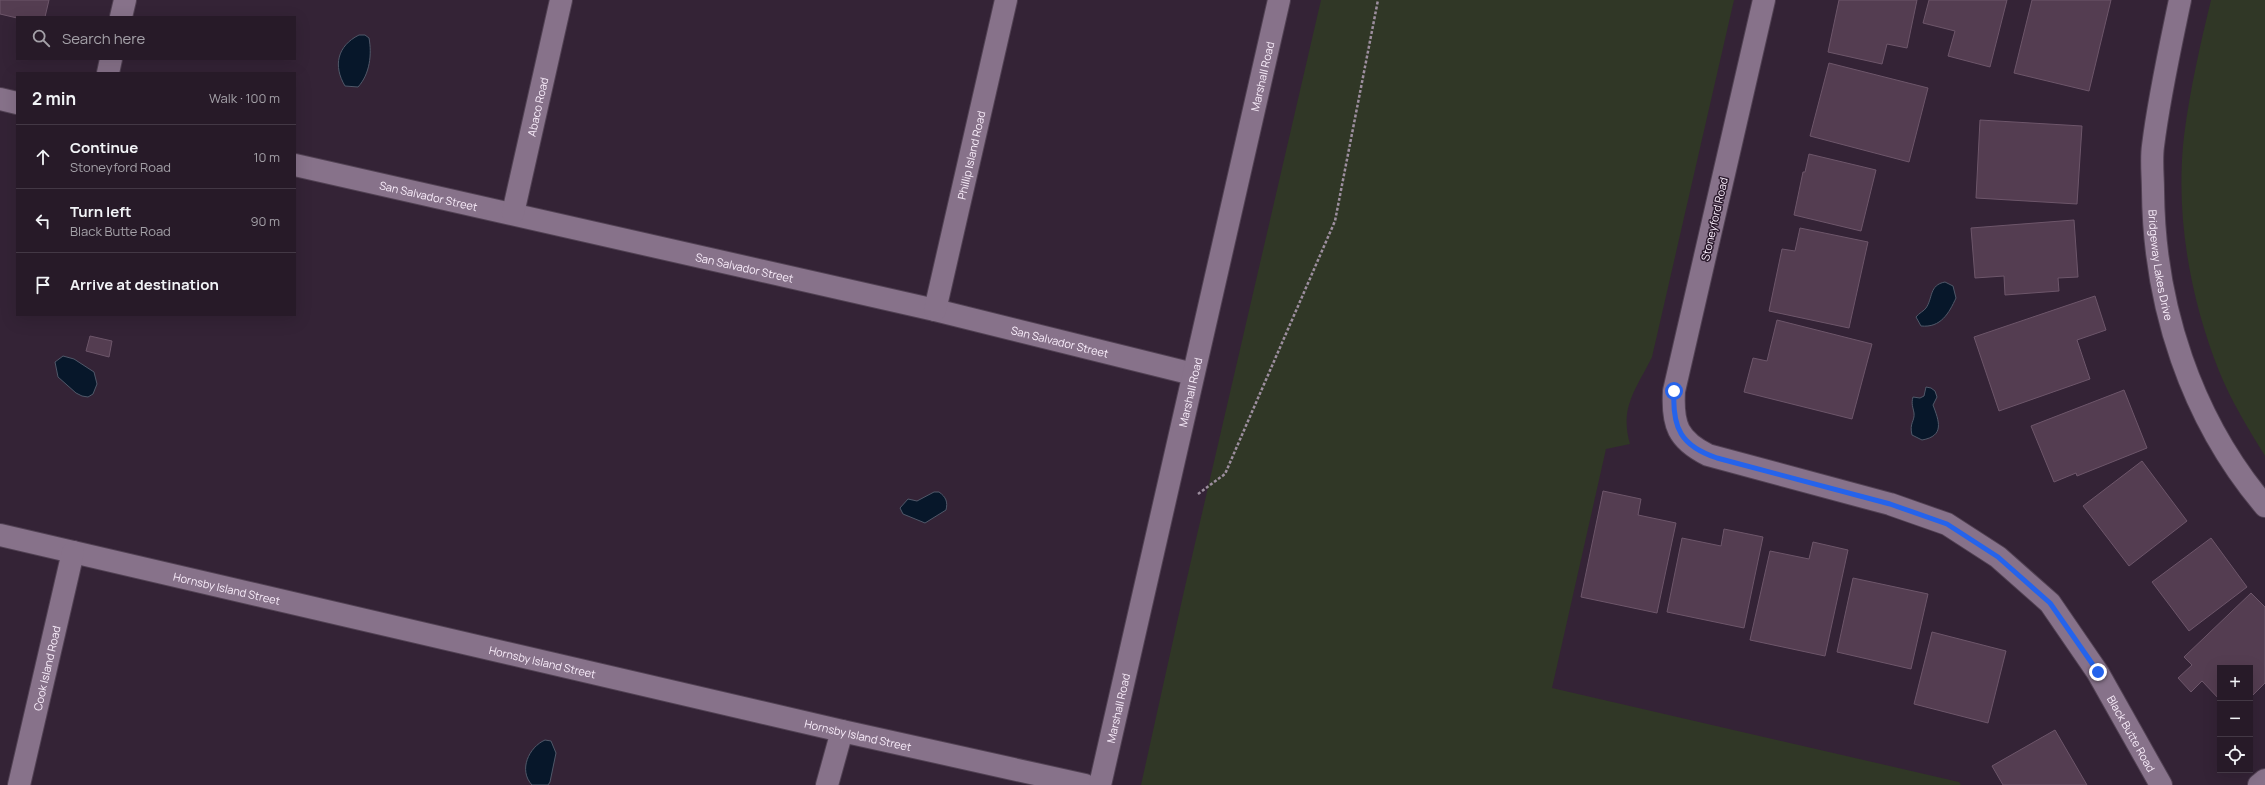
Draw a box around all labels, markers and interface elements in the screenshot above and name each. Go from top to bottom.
search box [16,16,296,60]
icon: search [30,27,52,49]
text: Search here [62,28,145,49]
street label: Marshall Road [1246,40,1277,112]
street label: Abaco Road [523,76,551,138]
text: 2 min [32,87,76,110]
text: Walk · 100 m [209,89,280,107]
street label: Phillip Island Road [953,109,988,201]
text: Continue [70,137,138,158]
icon: ahead [32,146,54,168]
text: 10 m [253,148,280,166]
text: Stoneyford Road [70,158,171,176]
street label: Stoneyford Road [1697,176,1731,262]
street label: San Salvador Street [378,177,479,214]
text: Turn left [70,201,132,222]
street label: Bridgeway Lakes Drive [2146,209,2177,322]
icon: left [32,210,54,232]
text: 90 m [250,212,280,230]
text: Black Butte Road [70,222,171,240]
street label: San Salvador Street [694,248,795,285]
icon: arrive [32,274,54,296]
text: Arrive at destination [70,274,219,295]
street label: San Salvador Street [1010,322,1110,360]
street label: Marshall Road [1174,356,1205,428]
route start [1665,382,1683,400]
street label: Hornsby Island Street [172,568,282,608]
street label: Cook Island Road [29,624,63,712]
street label: Hornsby Island Street [488,642,597,681]
route end [2089,663,2107,681]
map controls [2217,665,2253,773]
button: + [2217,665,2253,701]
street label: Marshall Road [1102,672,1133,744]
street label: Black Butte Road [2104,692,2159,774]
button: − [2217,701,2253,737]
street label: Hornsby Island Street [803,715,913,754]
button: locate [2217,737,2253,773]

